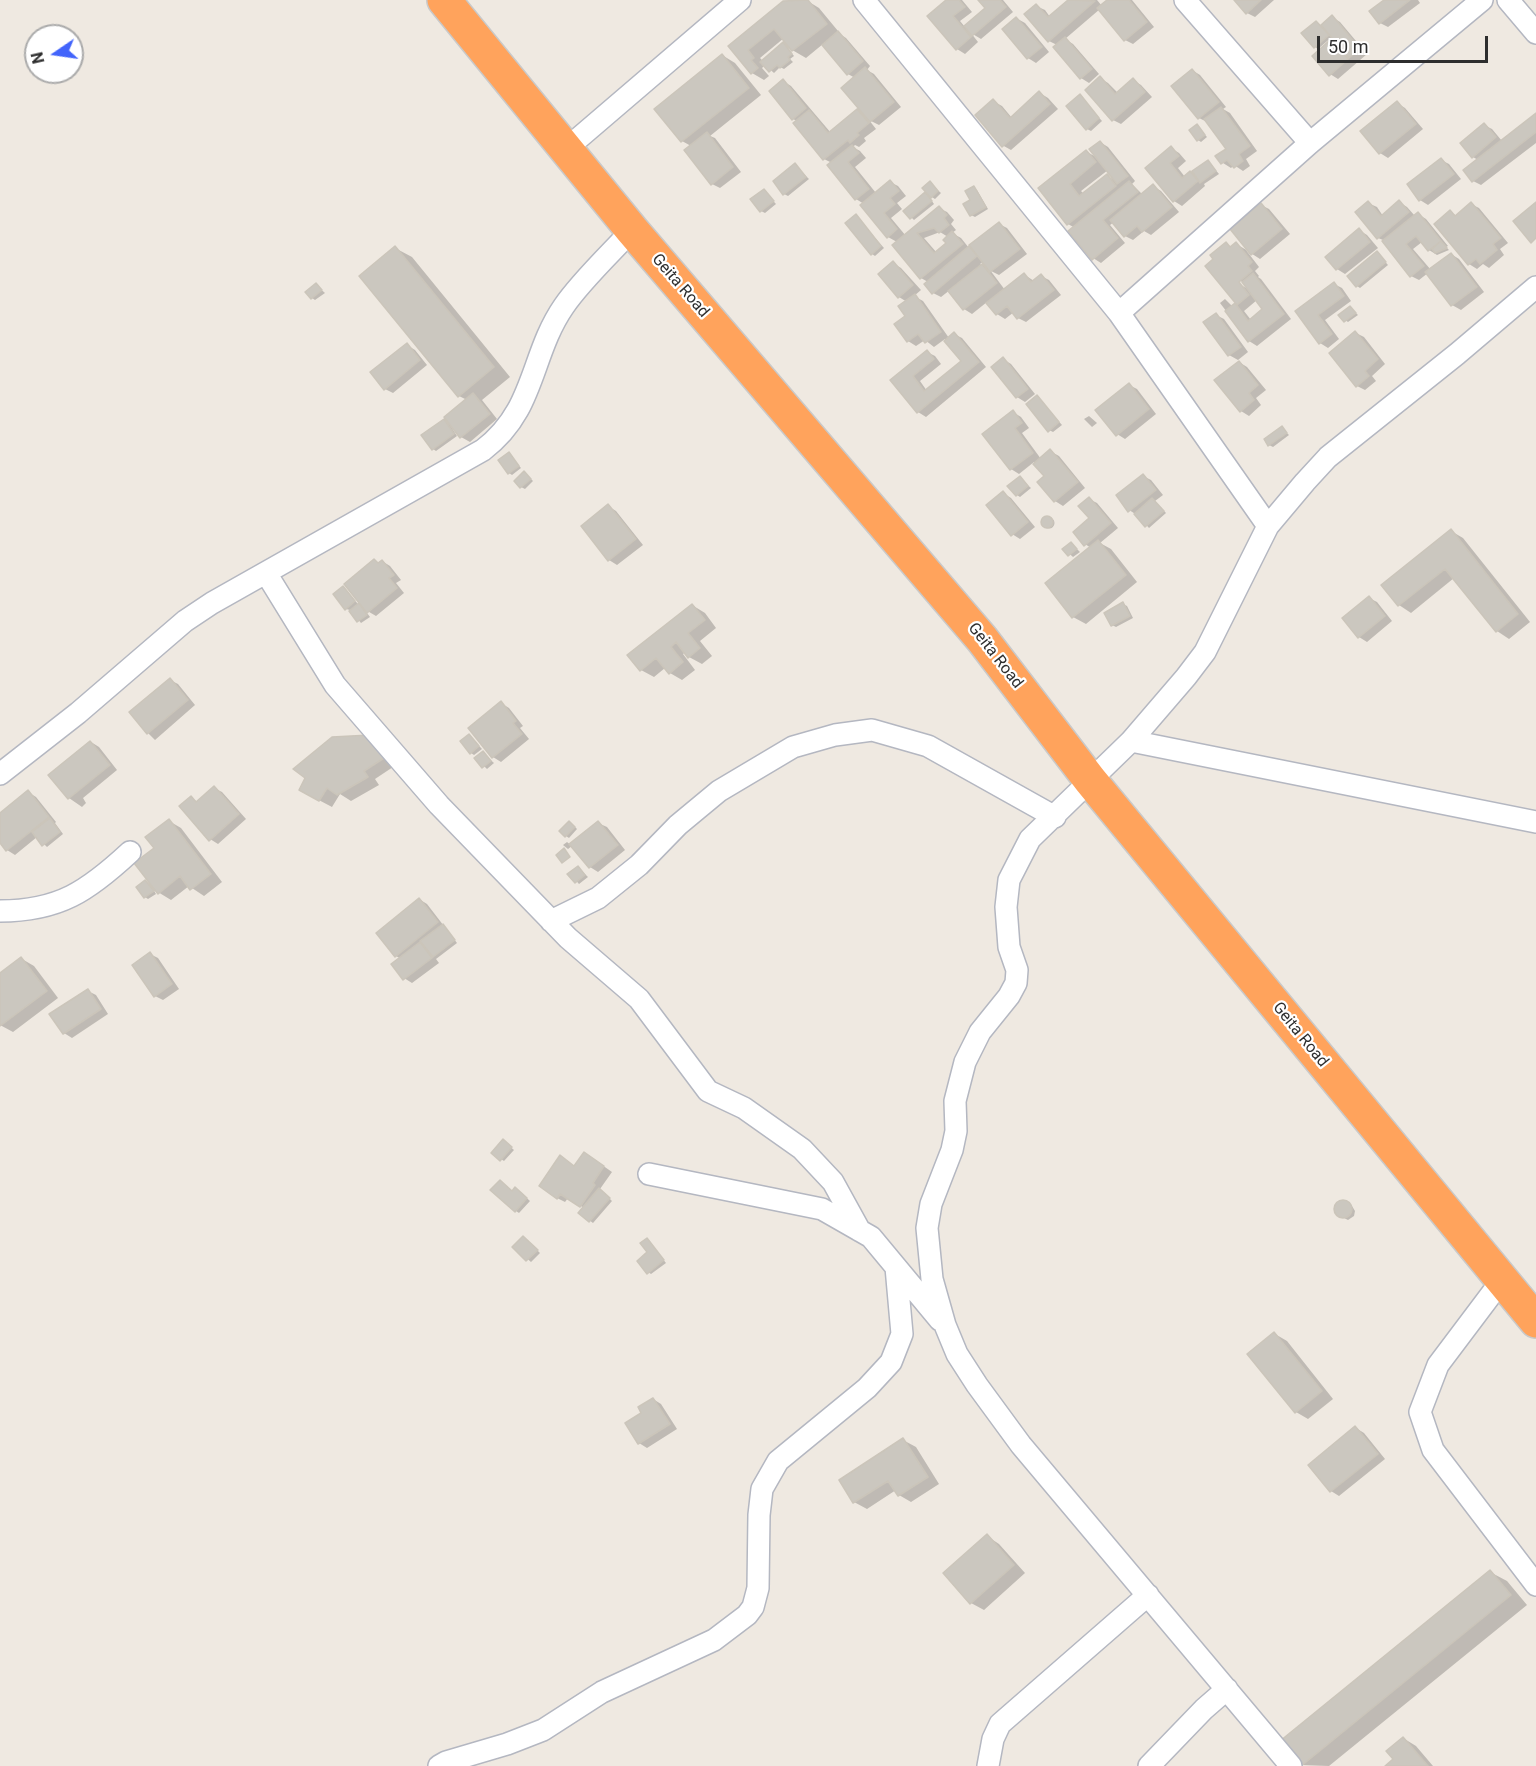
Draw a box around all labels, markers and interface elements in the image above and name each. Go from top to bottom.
north arrow [24,24,84,84]
scale bar [1320,24,1491,62]
text: 50 m [1328,36,1368,57]
text: N [27,50,48,65]
street label: Geita Road [647,250,713,322]
street label: Geita Road [963,619,1027,693]
street label: Geita Road [1268,999,1332,1071]

